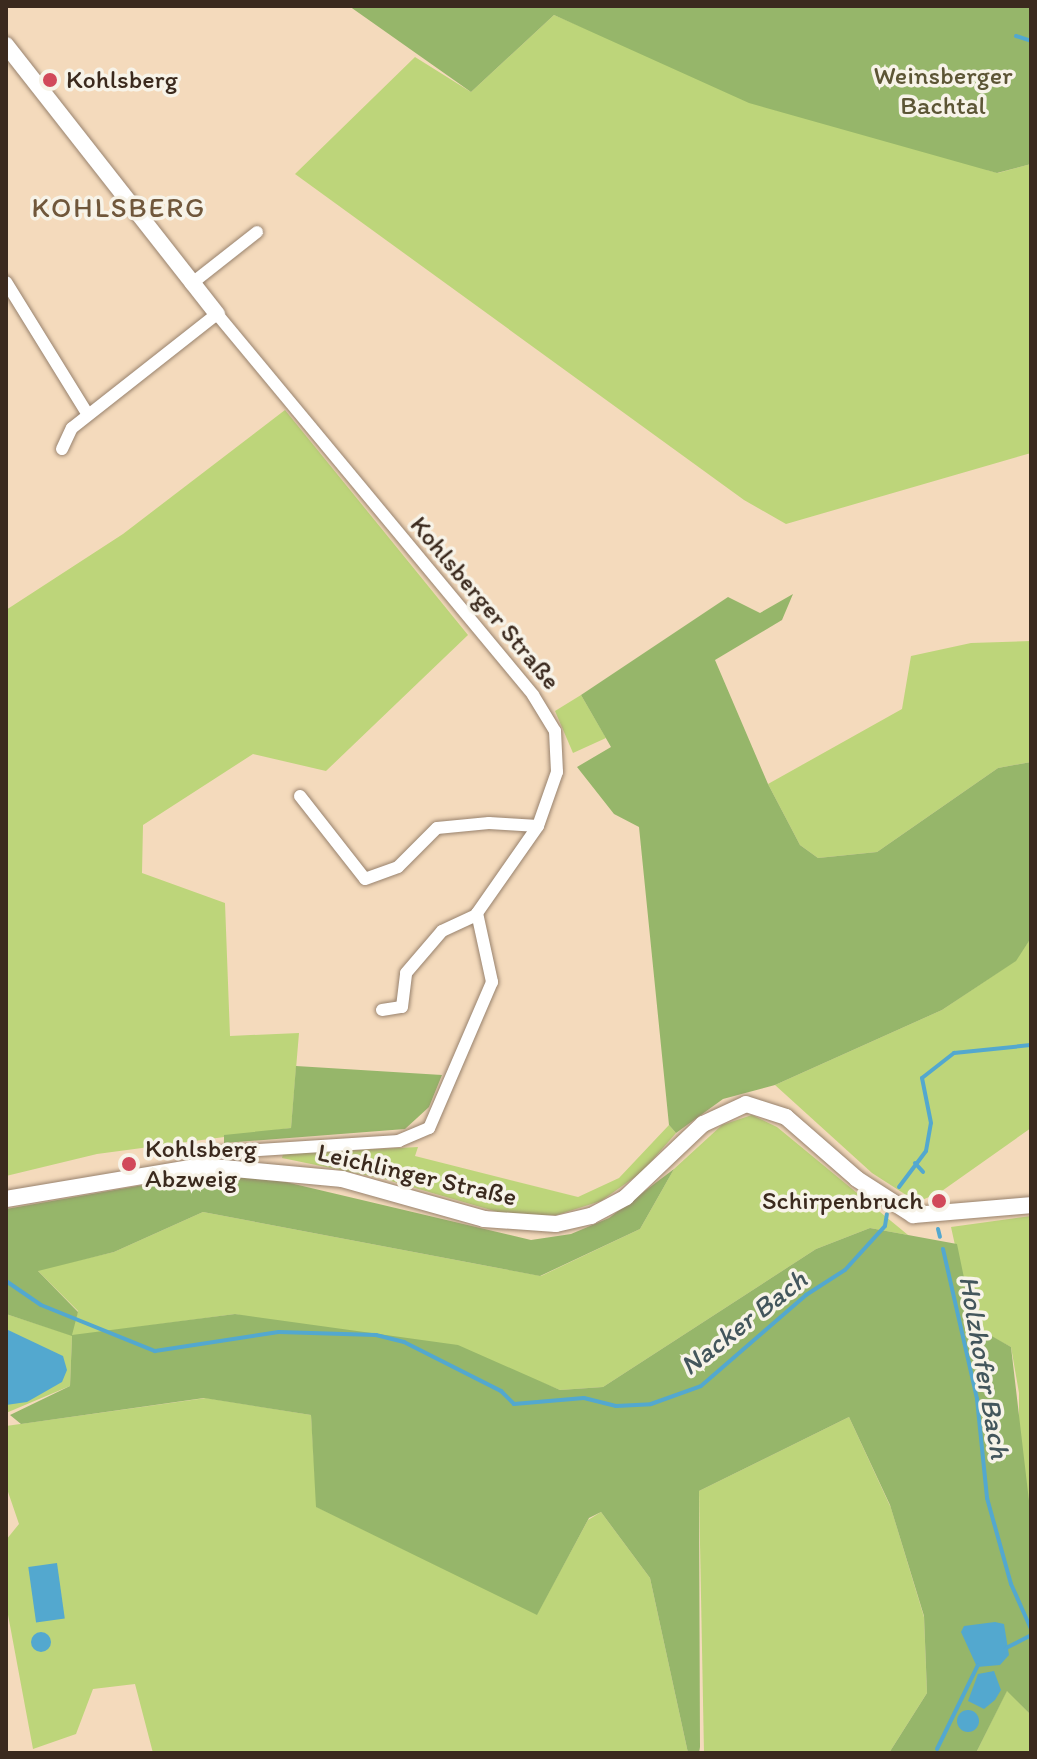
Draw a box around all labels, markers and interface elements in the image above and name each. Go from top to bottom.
park label: Weinsberger Bachtal [873,60,1013,122]
place label: Kohlsberg [66,64,178,96]
marker: Kohlsberg [41,71,59,89]
district label: KOHLSBERG [32,190,206,224]
street label: Kohlsberger Straße [403,510,567,696]
place label: Kohlsberg Abzweig [145,1133,257,1194]
street label: Leichlinger Straße [314,1137,520,1213]
marker: Kohlsberg Abzweig [120,1155,138,1173]
place label: Schirpenbruch [762,1185,923,1217]
marker: Schirpenbruch [930,1192,948,1210]
water label: Nacker Bach [673,1262,813,1382]
water label: Holzhofer Bach [952,1273,1018,1461]

